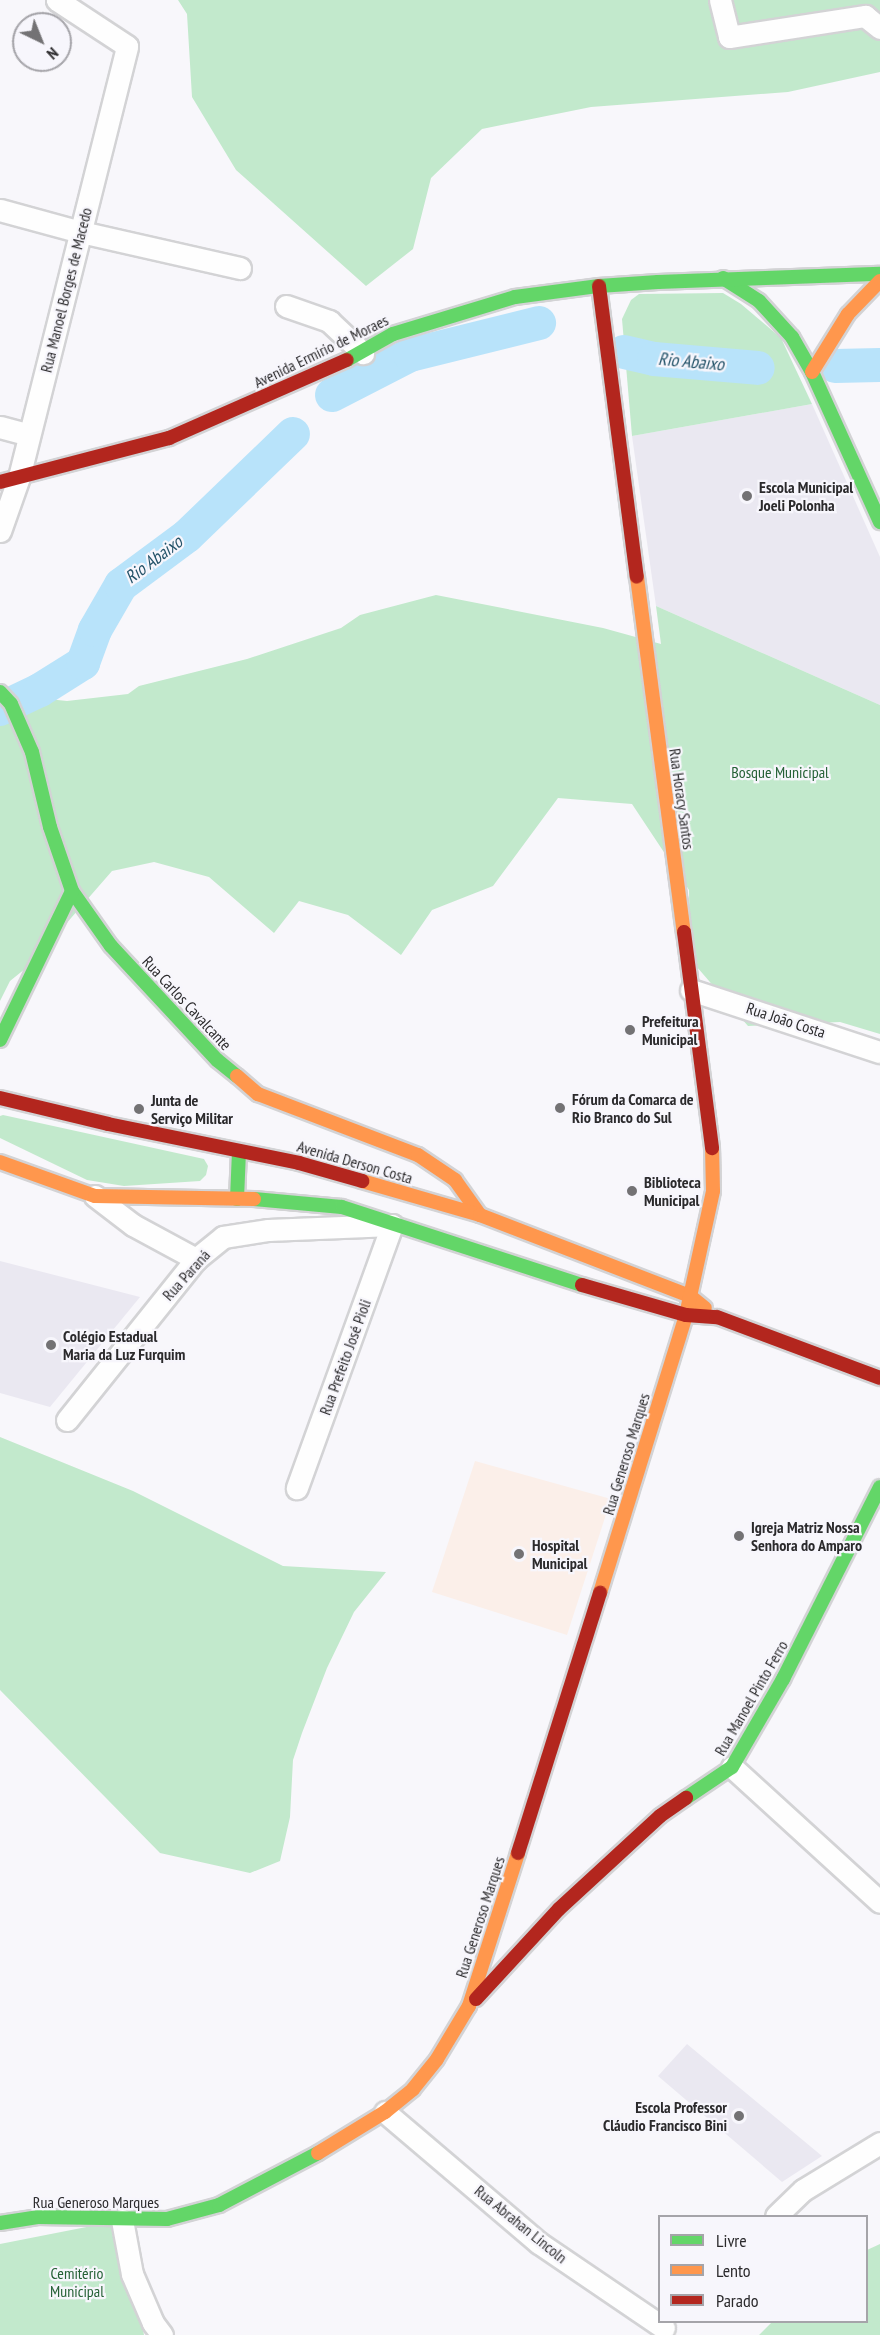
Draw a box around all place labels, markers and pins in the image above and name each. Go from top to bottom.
place label: Escola Municipal Joeli Polonha [759,477,853,515]
marker: Escola Municipal Joeli Polonha [740,489,754,503]
place label: Prefeitura Municipal [642,1011,699,1049]
marker: Prefeitura Municipal [623,1023,637,1037]
place label: Fórum da Comarca de Rio Branco do Sul [572,1089,694,1127]
place label: Junta de Serviço Militar [151,1090,233,1128]
marker: Fórum da Comarca de Rio Branco do Sul [553,1101,567,1115]
marker: Junta de Serviço Militar [132,1102,146,1116]
place label: Biblioteca Municipal [644,1172,701,1210]
marker: Biblioteca Municipal [625,1184,639,1198]
place label: Colégio Estadual Maria da Luz Furquim [63,1326,186,1364]
marker: Colégio Estadual Maria da Luz Furquim [44,1338,58,1352]
place label: Igreja Matriz Nossa Senhora do Amparo [751,1517,863,1555]
marker: Igreja Matriz Nossa Senhora do Amparo [732,1529,746,1543]
place label: Hospital Municipal [532,1535,587,1573]
marker: Hospital Municipal [510,1545,528,1563]
place label: Escola Professor Cláudio Francisco Bini [603,2097,727,2135]
marker: Escola Professor Cláudio Francisco Bini [732,2109,746,2123]

